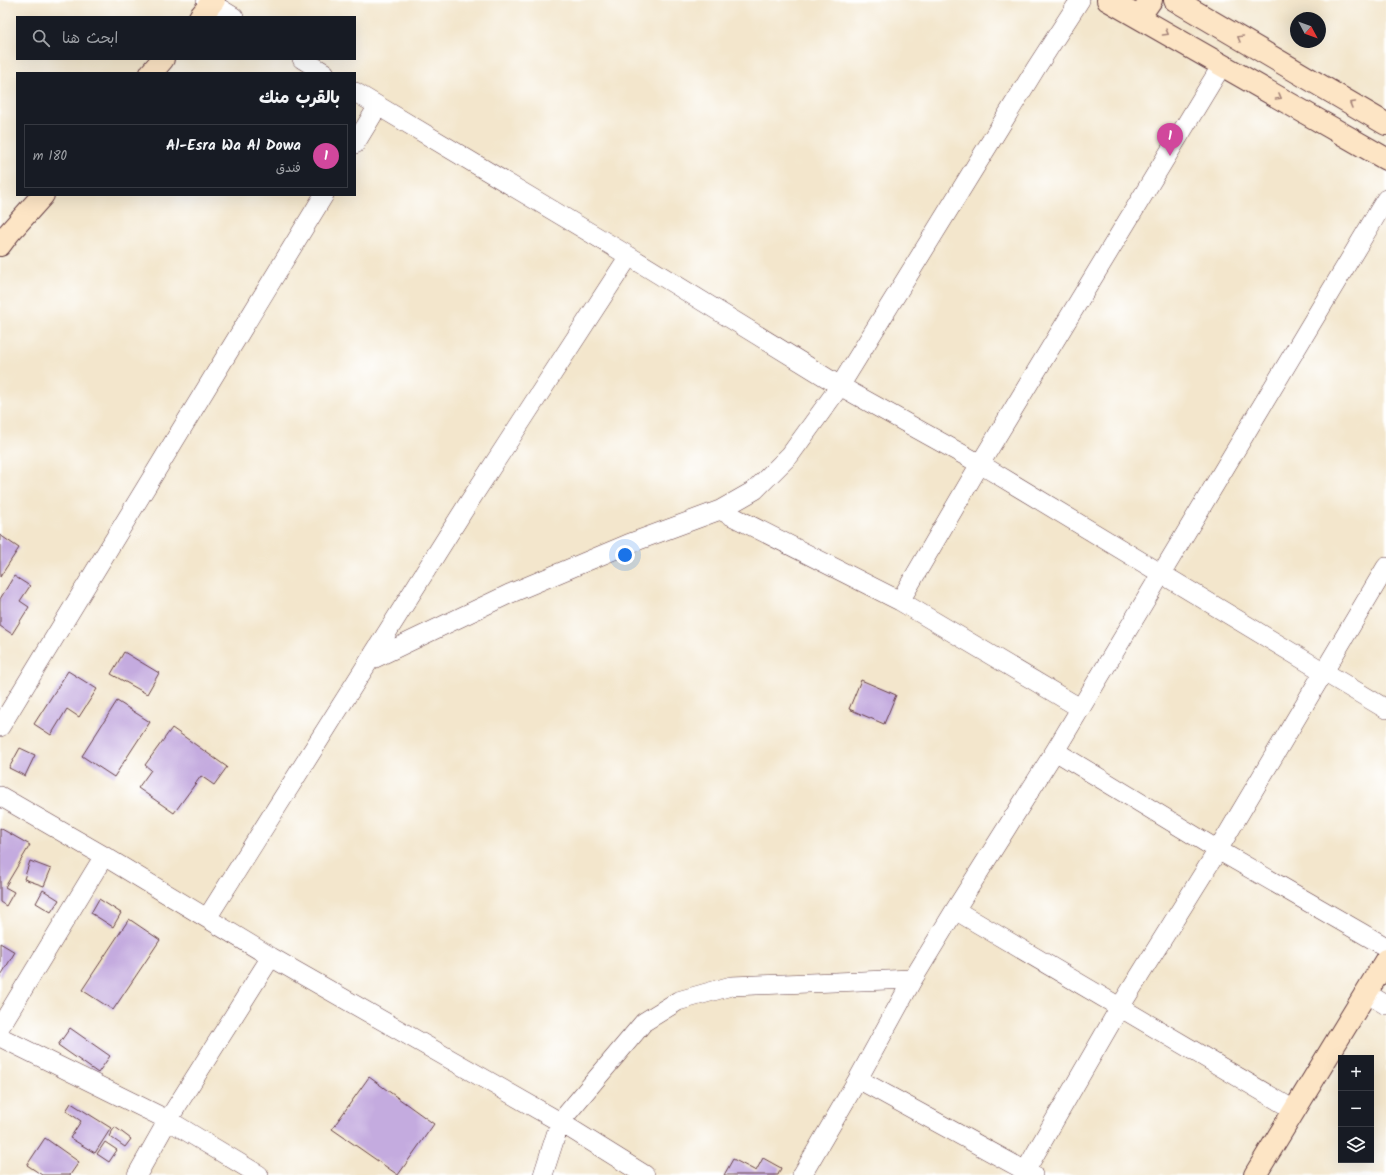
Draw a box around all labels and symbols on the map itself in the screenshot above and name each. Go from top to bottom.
north arrow [1290,12,1326,48]
one-way arrow [1162,28,1169,35]
one-way arrow [1237,36,1244,43]
one-way arrow [1275,93,1282,100]
one-way arrow [1349,102,1356,109]
pin: 1 [1157,123,1183,156]
your location [615,545,635,565]

